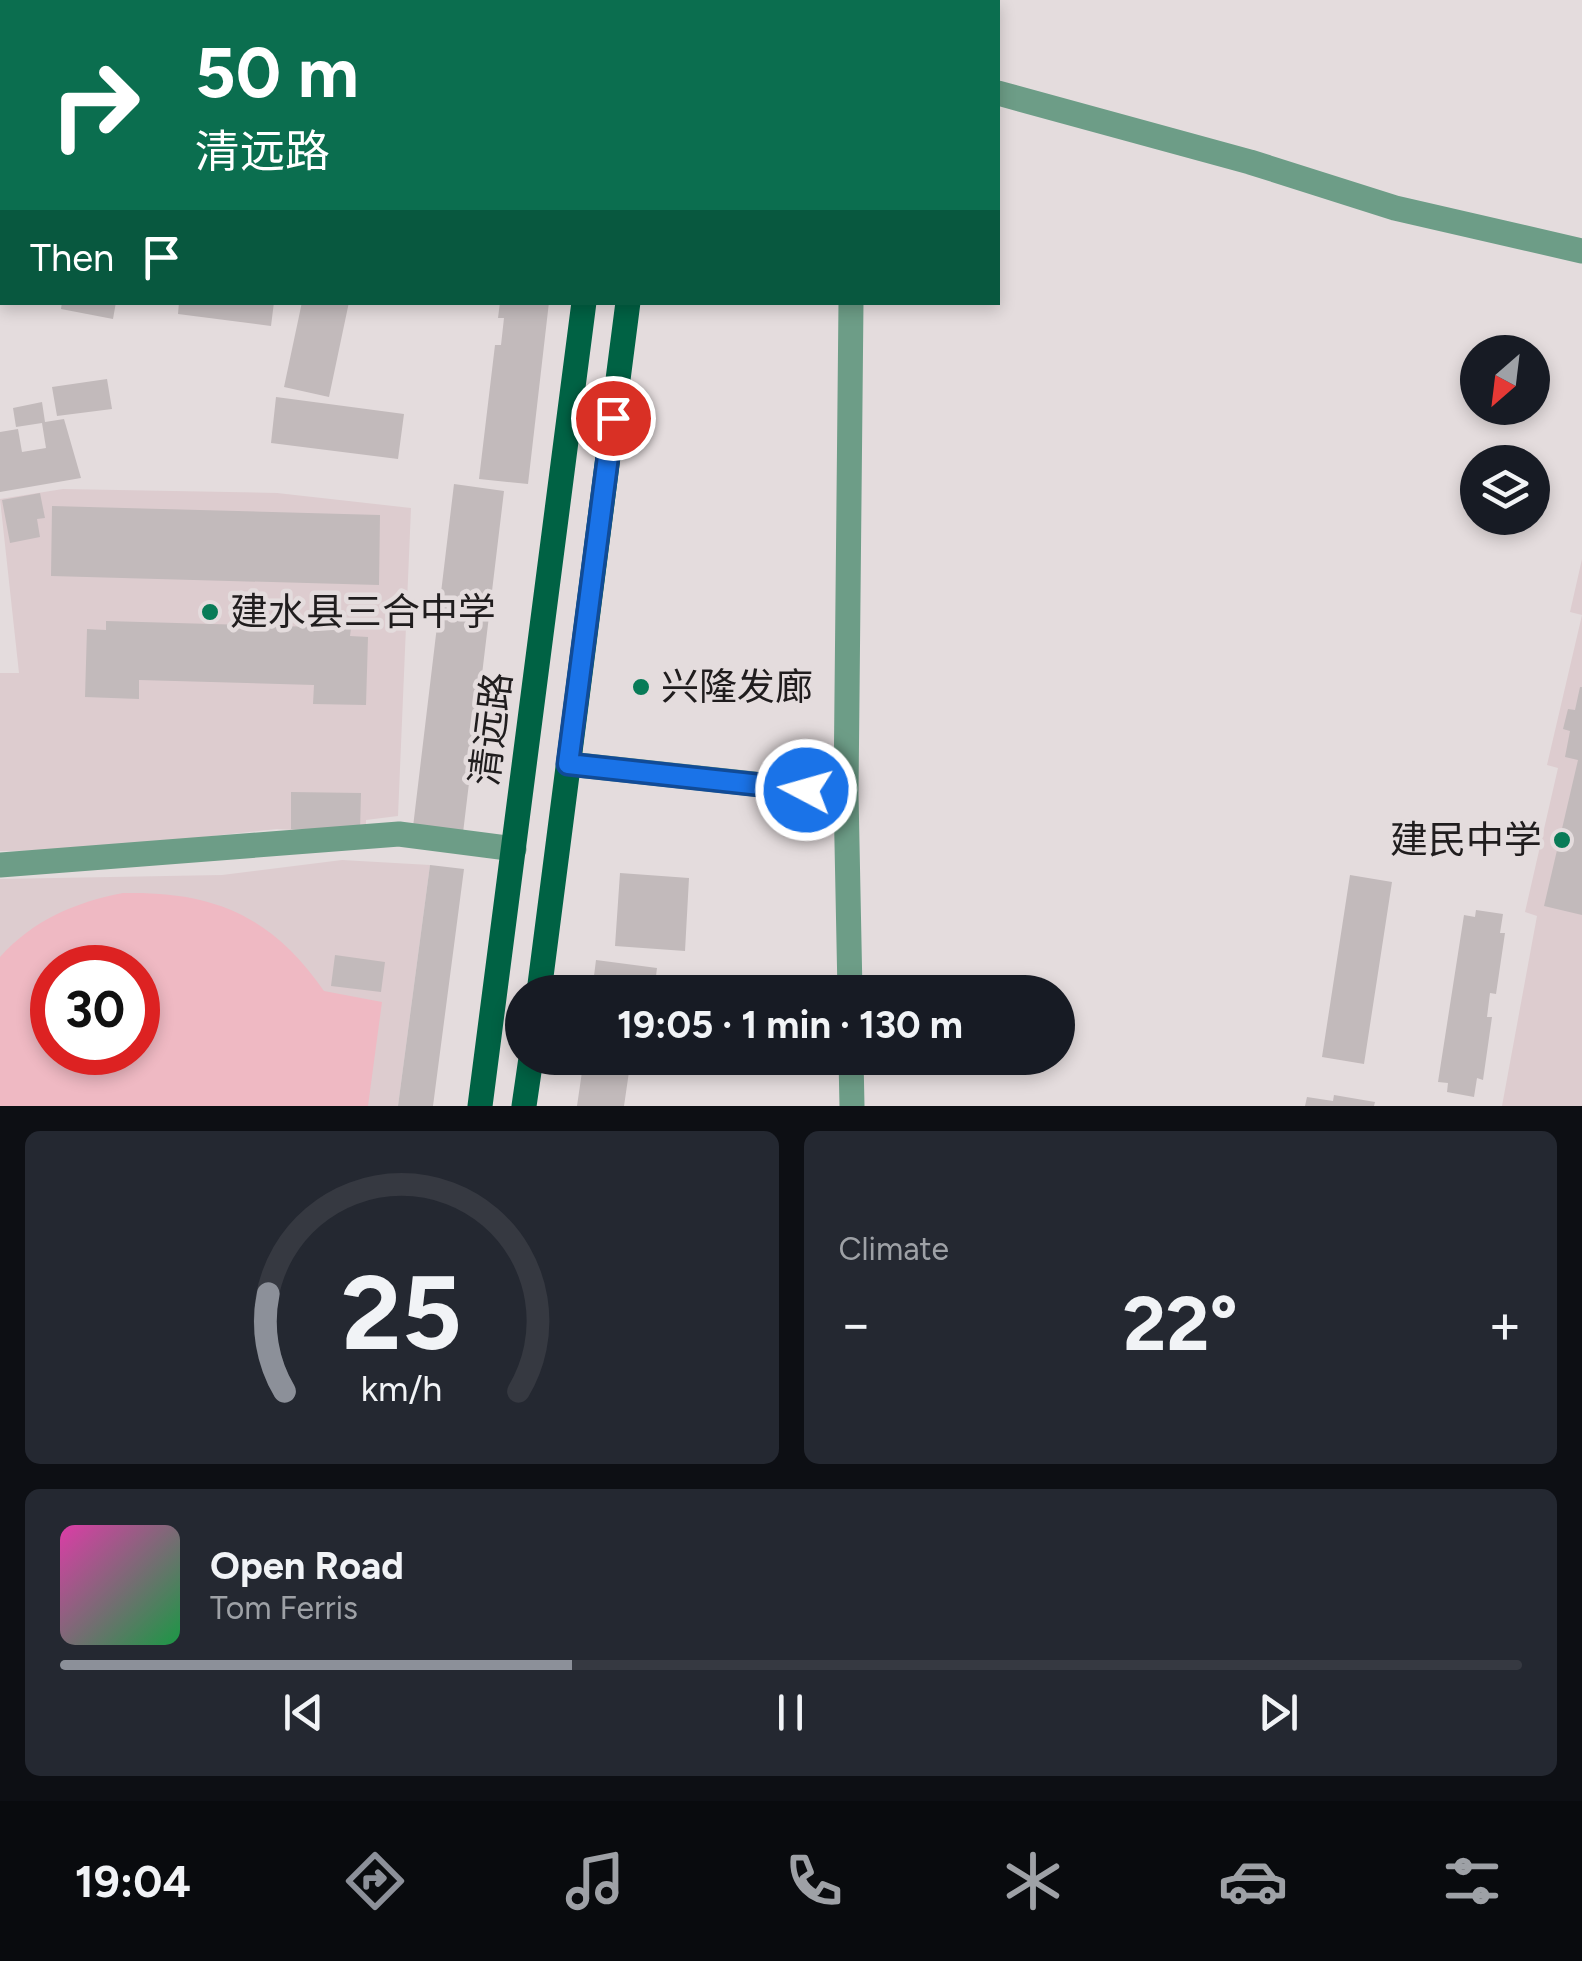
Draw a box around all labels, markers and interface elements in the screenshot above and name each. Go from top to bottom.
text: 50 m [195,30,359,115]
icon: right [30,40,160,170]
text: 清远路 [195,124,330,178]
icon: arrive [134,230,189,285]
text: Then [30,235,114,281]
north arrow [1460,335,1550,425]
map controls [1460,335,1550,535]
pin [571,376,656,461]
icon: arrive [586,391,641,446]
button: layers [1460,445,1550,535]
place label: 建水县三合中学 [230,589,496,635]
marker: 建水县三合中学 [199,601,221,623]
place label: 兴隆发廊 [661,664,813,710]
street label: 清远路 [461,670,521,788]
marker: 兴隆发廊 [630,676,652,698]
position arrow [754,738,858,842]
place label: 建民中学 [1390,817,1542,863]
marker: 建民中学 [1551,829,1573,851]
speed limit sign: 30 [30,945,160,1075]
text: 19:05 · 1 min · 130 m [617,1002,963,1048]
text: Climate [839,1230,949,1268]
text: 25 [341,1250,462,1375]
text: 22° [1123,1279,1238,1369]
text: − [839,1291,873,1357]
text: + [1488,1291,1522,1357]
text: km/h [361,1367,443,1410]
text: Open Road [210,1543,404,1589]
text: Tom Ferris [210,1589,358,1627]
icon: previous [276,1685,331,1740]
icon: pause [763,1685,818,1740]
icon: next [1251,1685,1306,1740]
icon: directions [340,1846,410,1916]
icon: music [560,1846,630,1916]
icon: phone [779,1846,849,1916]
icon: climate [998,1846,1068,1916]
icon: car [1218,1846,1288,1916]
icon: filters [1437,1846,1507,1916]
text: 19:04 [75,1854,191,1908]

